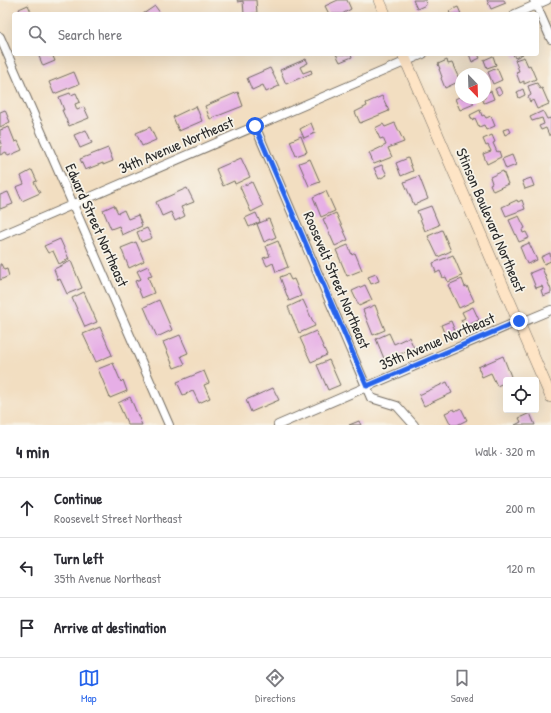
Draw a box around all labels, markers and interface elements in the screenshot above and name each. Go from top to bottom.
search box [12,12,539,56]
icon: search [26,23,48,45]
text: Search here [58,24,122,45]
north arrow [455,68,491,104]
street label: 34th Avenue Northeast [115,111,237,179]
route start [246,117,264,135]
street label: Stinson Boulevard Northeast [451,145,531,296]
street label: Edward Street Northeast [60,160,134,291]
street label: Roosevelt Street Northeast [298,208,376,353]
street label: 35th Avenue Northeast [376,307,499,375]
route end [510,312,528,330]
map controls [503,377,539,413]
button: locate [503,377,539,413]
text: 4 min [16,440,49,463]
text: Walk · 320 m [475,442,535,460]
text: Continue [54,488,102,509]
icon: ahead [16,497,38,519]
text: 200 m [505,499,535,517]
text: Roosevelt Street Northeast [54,509,182,527]
text: Turn left [54,548,104,569]
icon: left [16,557,38,579]
text: 120 m [507,559,535,577]
text: 35th Avenue Northeast [54,569,161,587]
icon: arrive [16,617,38,639]
text: Arrive at destination [54,617,166,638]
tab: Map [78,667,100,705]
tab: Directions [255,667,296,705]
tab: Saved [451,667,473,705]

